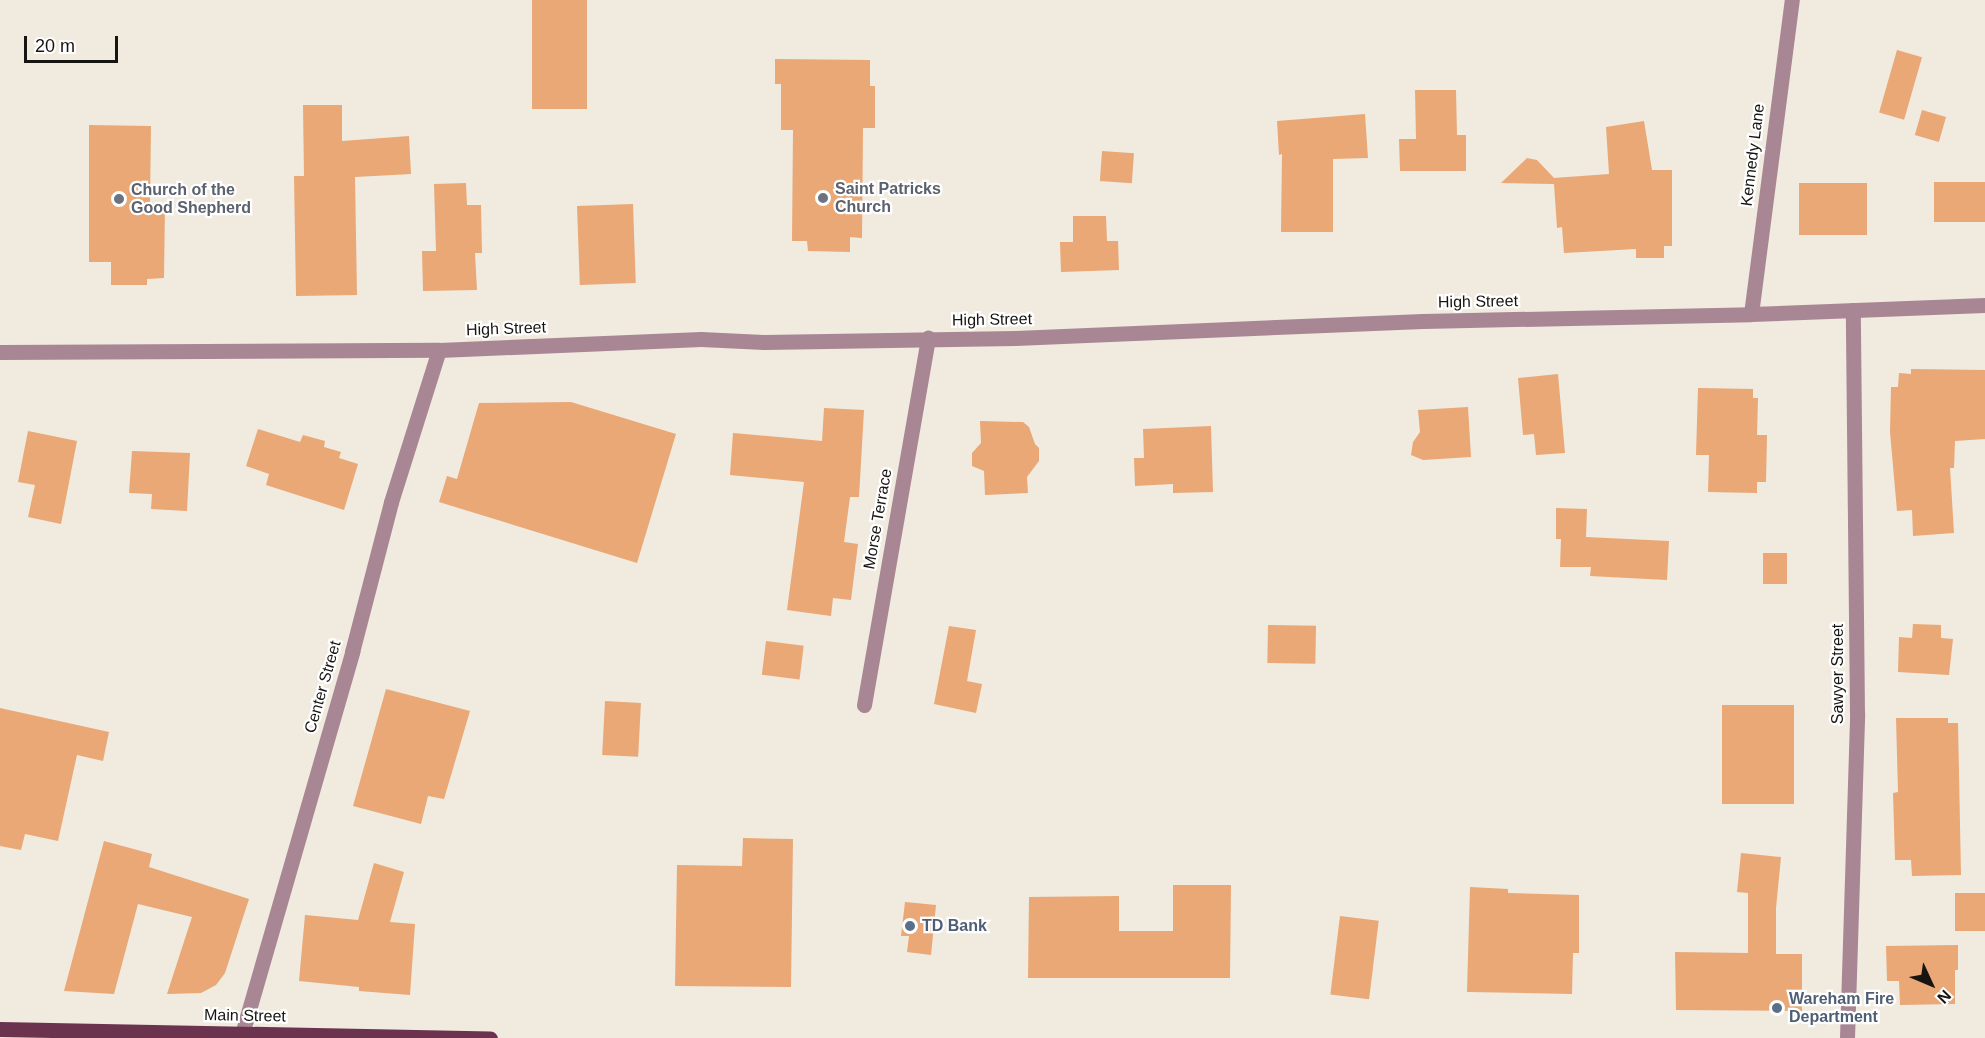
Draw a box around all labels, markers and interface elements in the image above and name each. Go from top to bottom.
scale bar [27,24,122,62]
text: 20 m [35,36,75,56]
street label: Kennedy Lane [1737,103,1769,207]
place label: Saint Patricks Church [835,179,941,217]
place label: Church of the Good Shepherd [131,180,251,218]
marker: Saint Patricks Church [816,191,830,205]
marker: Church of the Good Shepherd [112,192,126,206]
street label: High Street [1438,292,1518,312]
street label: High Street [952,310,1032,330]
street label: High Street [466,318,546,340]
street label: Morse Terrace [860,467,896,571]
street label: Sawyer Street [1828,624,1848,724]
street label: Center Street [301,639,345,735]
place label: TD Bank [922,916,987,936]
marker: TD Bank [903,919,917,933]
north arrow [1901,954,1961,1014]
text: N [1934,987,1954,1007]
place label: Wareham Fire Department [1789,989,1894,1027]
marker: Wareham Fire Department [1770,1001,1784,1015]
street label: Main Street [204,1006,286,1026]

